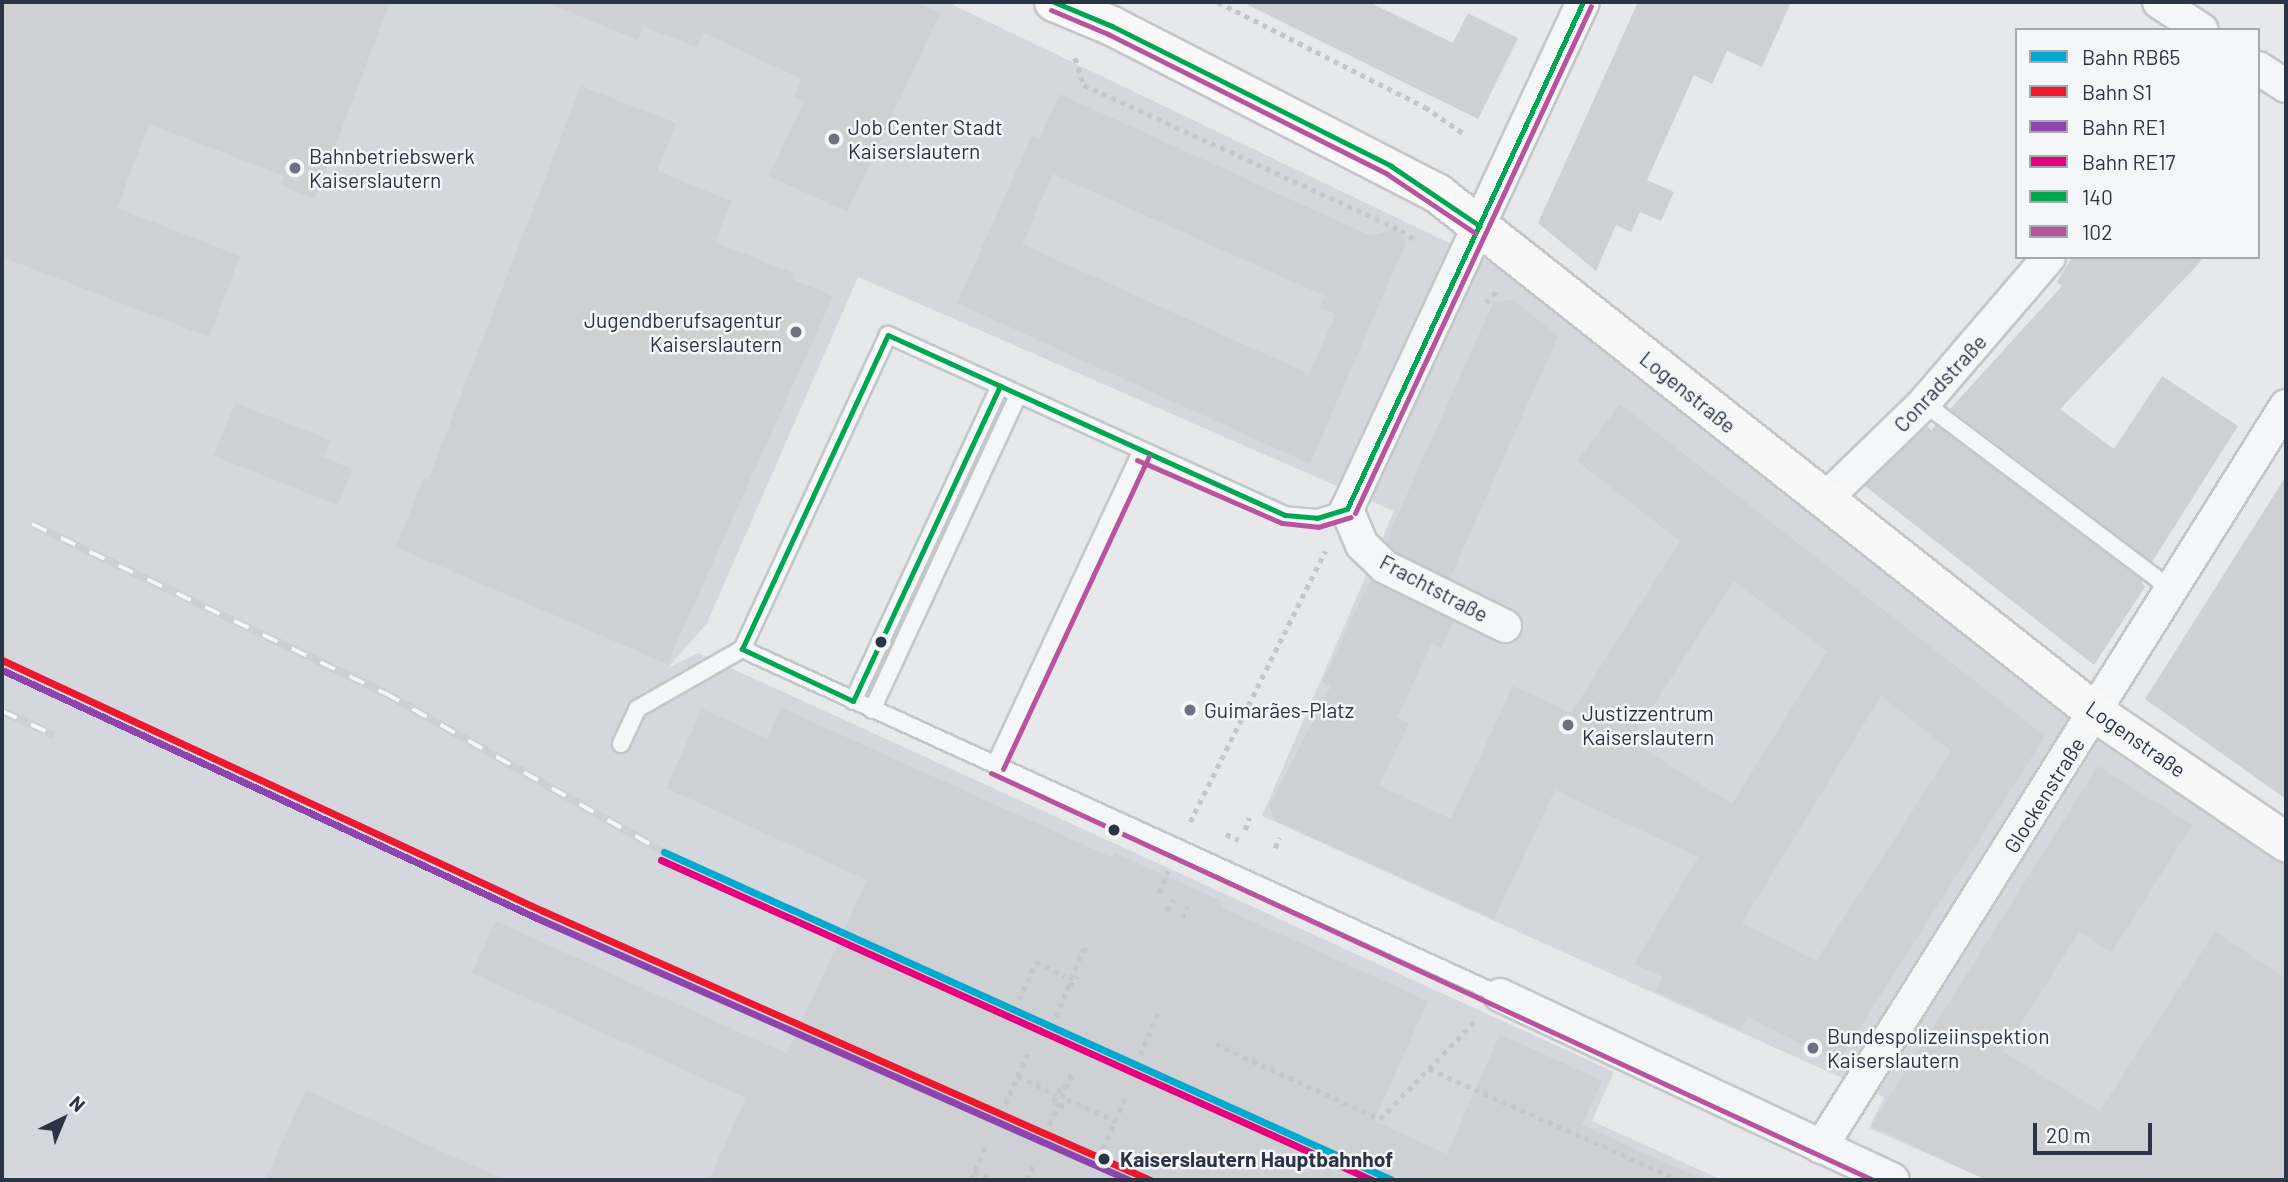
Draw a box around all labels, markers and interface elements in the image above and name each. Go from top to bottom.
legend [2015,28,2260,259]
text: Bahn RB65 [2082,44,2180,69]
text: Bahn S1 [2082,79,2152,104]
place label: Job Center Stadt Kaiserslautern [848,114,1003,164]
text: Bahn RE1 [2082,114,2166,139]
marker: Job Center Stadt Kaiserslautern [826,131,842,147]
place label: Bahnbetriebswerk Kaiserslautern [309,143,475,193]
text: Bahn RE17 [2082,149,2175,174]
marker: Bahnbetriebswerk Kaiserslautern [287,160,303,176]
text: 140 [2082,184,2113,209]
text: 102 [2082,219,2112,244]
place label: Jugendberufsagentur Kaiserslautern [584,307,782,357]
marker: Jugendberufsagentur Kaiserslautern [788,324,804,340]
street label: Conradstraße [1888,329,1992,437]
street label: Logenstraße [1635,346,1741,438]
street label: Frachtstraße [1376,549,1492,627]
unlabelled marker [874,635,888,649]
street label: Logenstraße [2081,695,2191,783]
place label: Guimarães-Platz [1204,697,1354,723]
place label: Justizzentrum Kaiserslautern [1582,700,1714,750]
marker: Guimarães-Platz [1182,702,1198,718]
marker: Justizzentrum Kaiserslautern [1560,717,1576,733]
street label: Glockenstraße [1998,733,2090,857]
unlabelled marker [1107,823,1121,837]
place label: Bundespolizeiinspektion Kaiserslautern [1827,1023,2050,1073]
marker: Bundespolizeiinspektion Kaiserslautern [1805,1040,1821,1056]
north arrow [28,1084,98,1154]
text: N [65,1091,90,1116]
scale bar [2036,1108,2155,1152]
text: 20 m [2046,1122,2091,1147]
place label: Kaiserslautern Hauptbahnhof [1120,1146,1393,1172]
marker: Kaiserslautern Hauptbahnhof [1094,1149,1114,1169]

